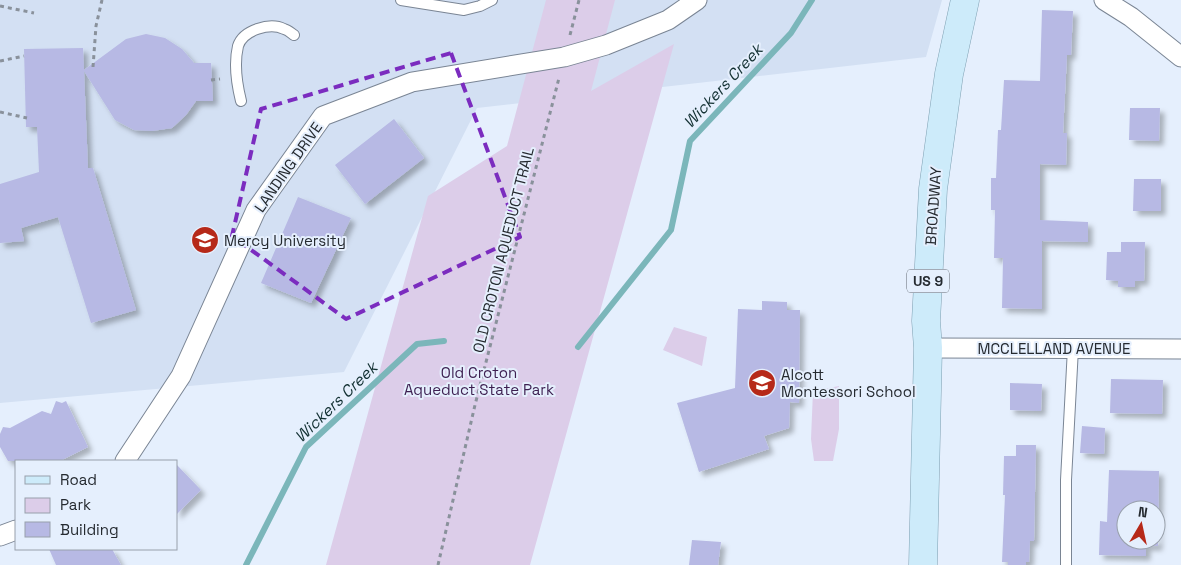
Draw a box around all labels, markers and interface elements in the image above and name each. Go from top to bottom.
water label: Wickers Creek [679,38,769,132]
street label: LANDING DRIVE [250,118,326,216]
street label: OLD CROTON AQUEDUCT TRAIL [468,145,538,355]
street label: BROADWAY [921,166,945,246]
school or university icon: Mercy University [190,225,220,255]
place label: Mercy University [224,231,346,250]
road number: US 9 [907,270,949,292]
street label: MCCLELLAND AVENUE [977,339,1131,358]
water label: Wickers Creek [290,356,384,447]
park label: Old Croton Aqueduct State Park [404,363,554,399]
place label: Alcott Montessori School [781,365,916,401]
school or university icon: Alcott Montessori School [747,368,777,398]
legend [15,460,178,550]
text: Road [60,470,97,489]
text: Park [60,495,91,514]
north arrow [1116,500,1166,550]
text: N [1137,503,1149,522]
text: Building [60,520,119,539]

